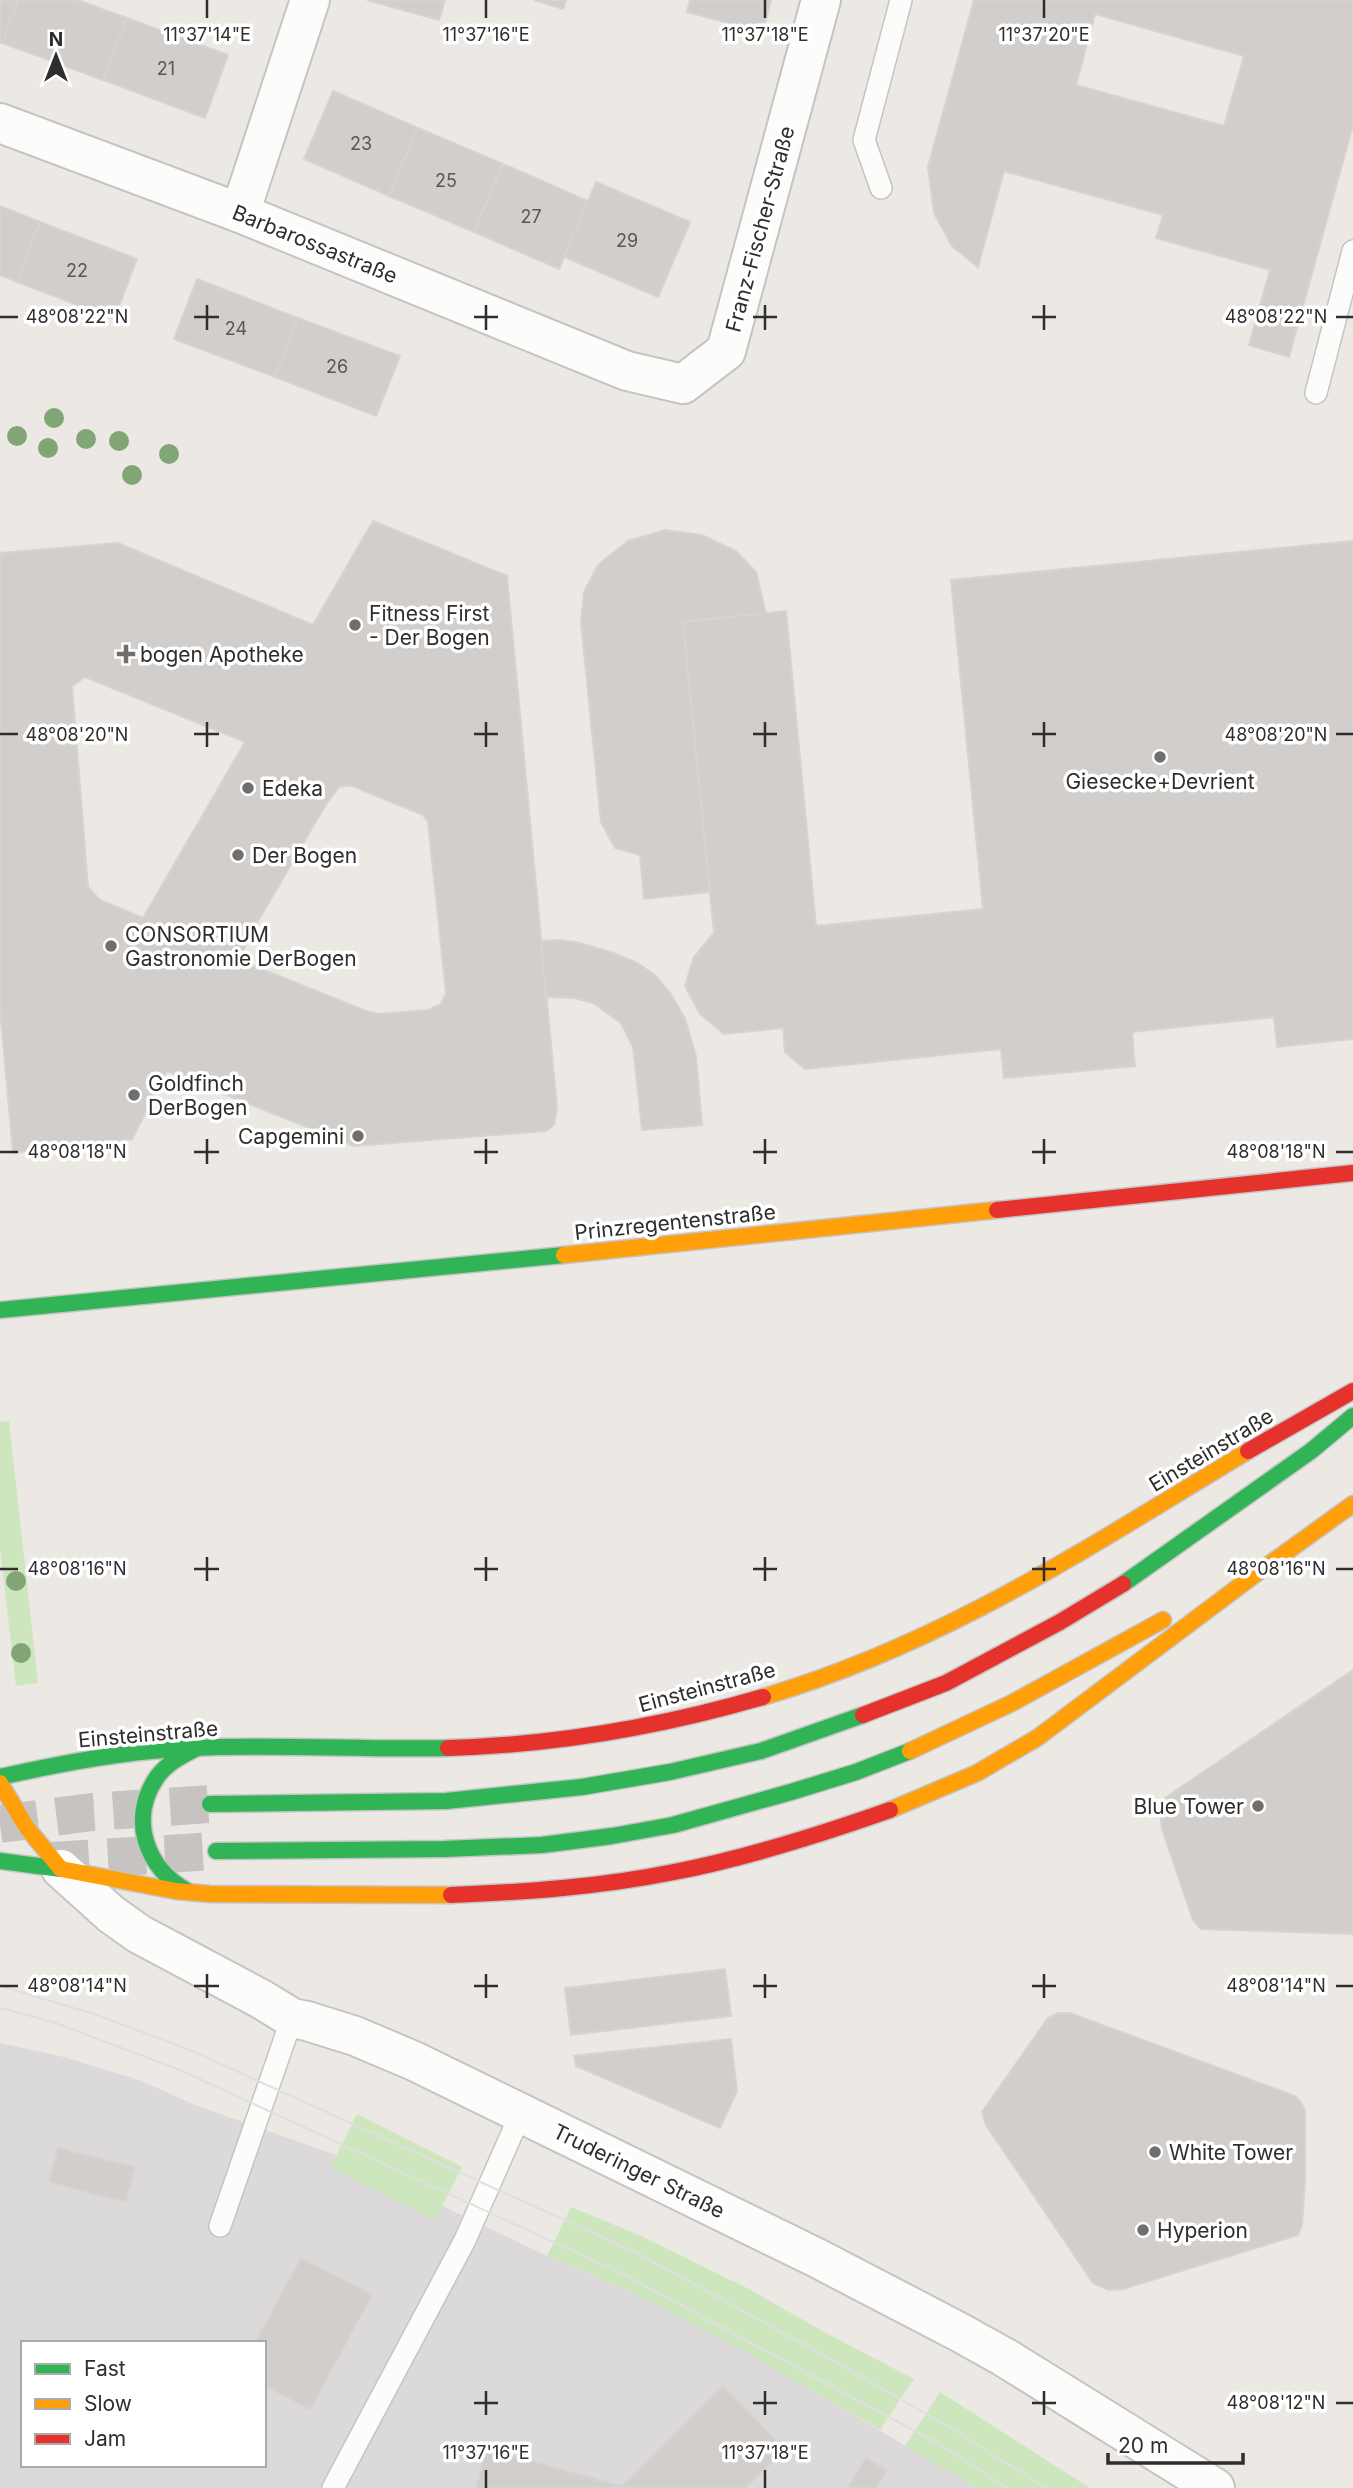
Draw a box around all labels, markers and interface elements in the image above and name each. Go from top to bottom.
north arrow [21,21,91,91]
text: 11°37'14"E [163,24,251,45]
text: 11°37'16"E [442,24,530,45]
text: 11°37'18"E [721,24,809,45]
text: 11°37'20"E [998,24,1090,45]
text: N [49,28,63,51]
house number: 21 [157,58,175,79]
street label: Franz-Fischer-Straße [720,123,800,335]
house number: 23 [350,133,372,154]
house number: 25 [435,170,457,191]
street label: Barbarossastraße [229,200,401,288]
house number: 27 [520,206,542,227]
house number: 29 [616,230,638,251]
house number: 22 [66,260,88,281]
text: 48°08'22"N [26,306,128,327]
text: 48°08'22"N [1225,306,1327,327]
house number: 24 [225,318,247,339]
house number: 26 [326,356,348,377]
place label: Fitness First - Der Bogen [369,601,490,650]
marker: Fitness First - Der Bogen [347,617,363,633]
place label: bogen Apotheke [140,642,304,667]
marker: bogen Apotheke [118,646,134,662]
text: 48°08'20"N [26,724,128,745]
text: 48°08'20"N [1225,724,1327,745]
marker: Giesecke+Devrient [1152,749,1168,765]
place label: Giesecke+Devrient [1065,769,1255,794]
place label: Edeka [262,776,323,801]
marker: Edeka [240,780,256,796]
place label: Der Bogen [252,843,357,868]
marker: Der Bogen [230,847,246,863]
place label: CONSORTIUM Gastronomie DerBogen [125,922,357,971]
marker: CONSORTIUM Gastronomie DerBogen [103,938,119,954]
place label: Goldfinch DerBogen [148,1071,248,1120]
marker: Goldfinch DerBogen [126,1087,142,1103]
place label: Capgemini [238,1124,344,1149]
marker: Capgemini [350,1128,366,1144]
text: 48°08'18"N [28,1141,127,1162]
text: 48°08'18"N [1227,1141,1326,1162]
street label: Prinzregentenstraße [573,1199,777,1245]
street label: Einsteinstraße [1144,1403,1278,1497]
text: 48°08'16"N [27,1558,127,1579]
text: 48°08'16"N [1226,1558,1326,1579]
street label: Einsteinstraße [636,1657,778,1717]
street label: Einsteinstraße [77,1715,219,1753]
place label: Blue Tower [1134,1794,1244,1819]
marker: Blue Tower [1250,1798,1266,1814]
text: 48°08'14"N [27,1975,127,1996]
text: 48°08'14"N [1226,1975,1326,1996]
street label: Truderinger Straße [549,2119,729,2223]
place label: White Tower [1169,2140,1293,2165]
marker: White Tower [1147,2144,1163,2160]
place label: Hyperion [1157,2218,1248,2243]
marker: Hyperion [1135,2222,1151,2238]
legend [21,2341,266,2467]
text: Fast [84,2356,126,2381]
text: Slow [84,2391,132,2416]
text: 48°08'12"N [1227,2392,1325,2413]
scale bar [1108,2422,1243,2466]
text: Jam [84,2426,126,2451]
text: 20 m [1118,2433,1168,2458]
text: 11°37'16"E [442,2442,530,2463]
text: 11°37'18"E [721,2442,809,2463]

